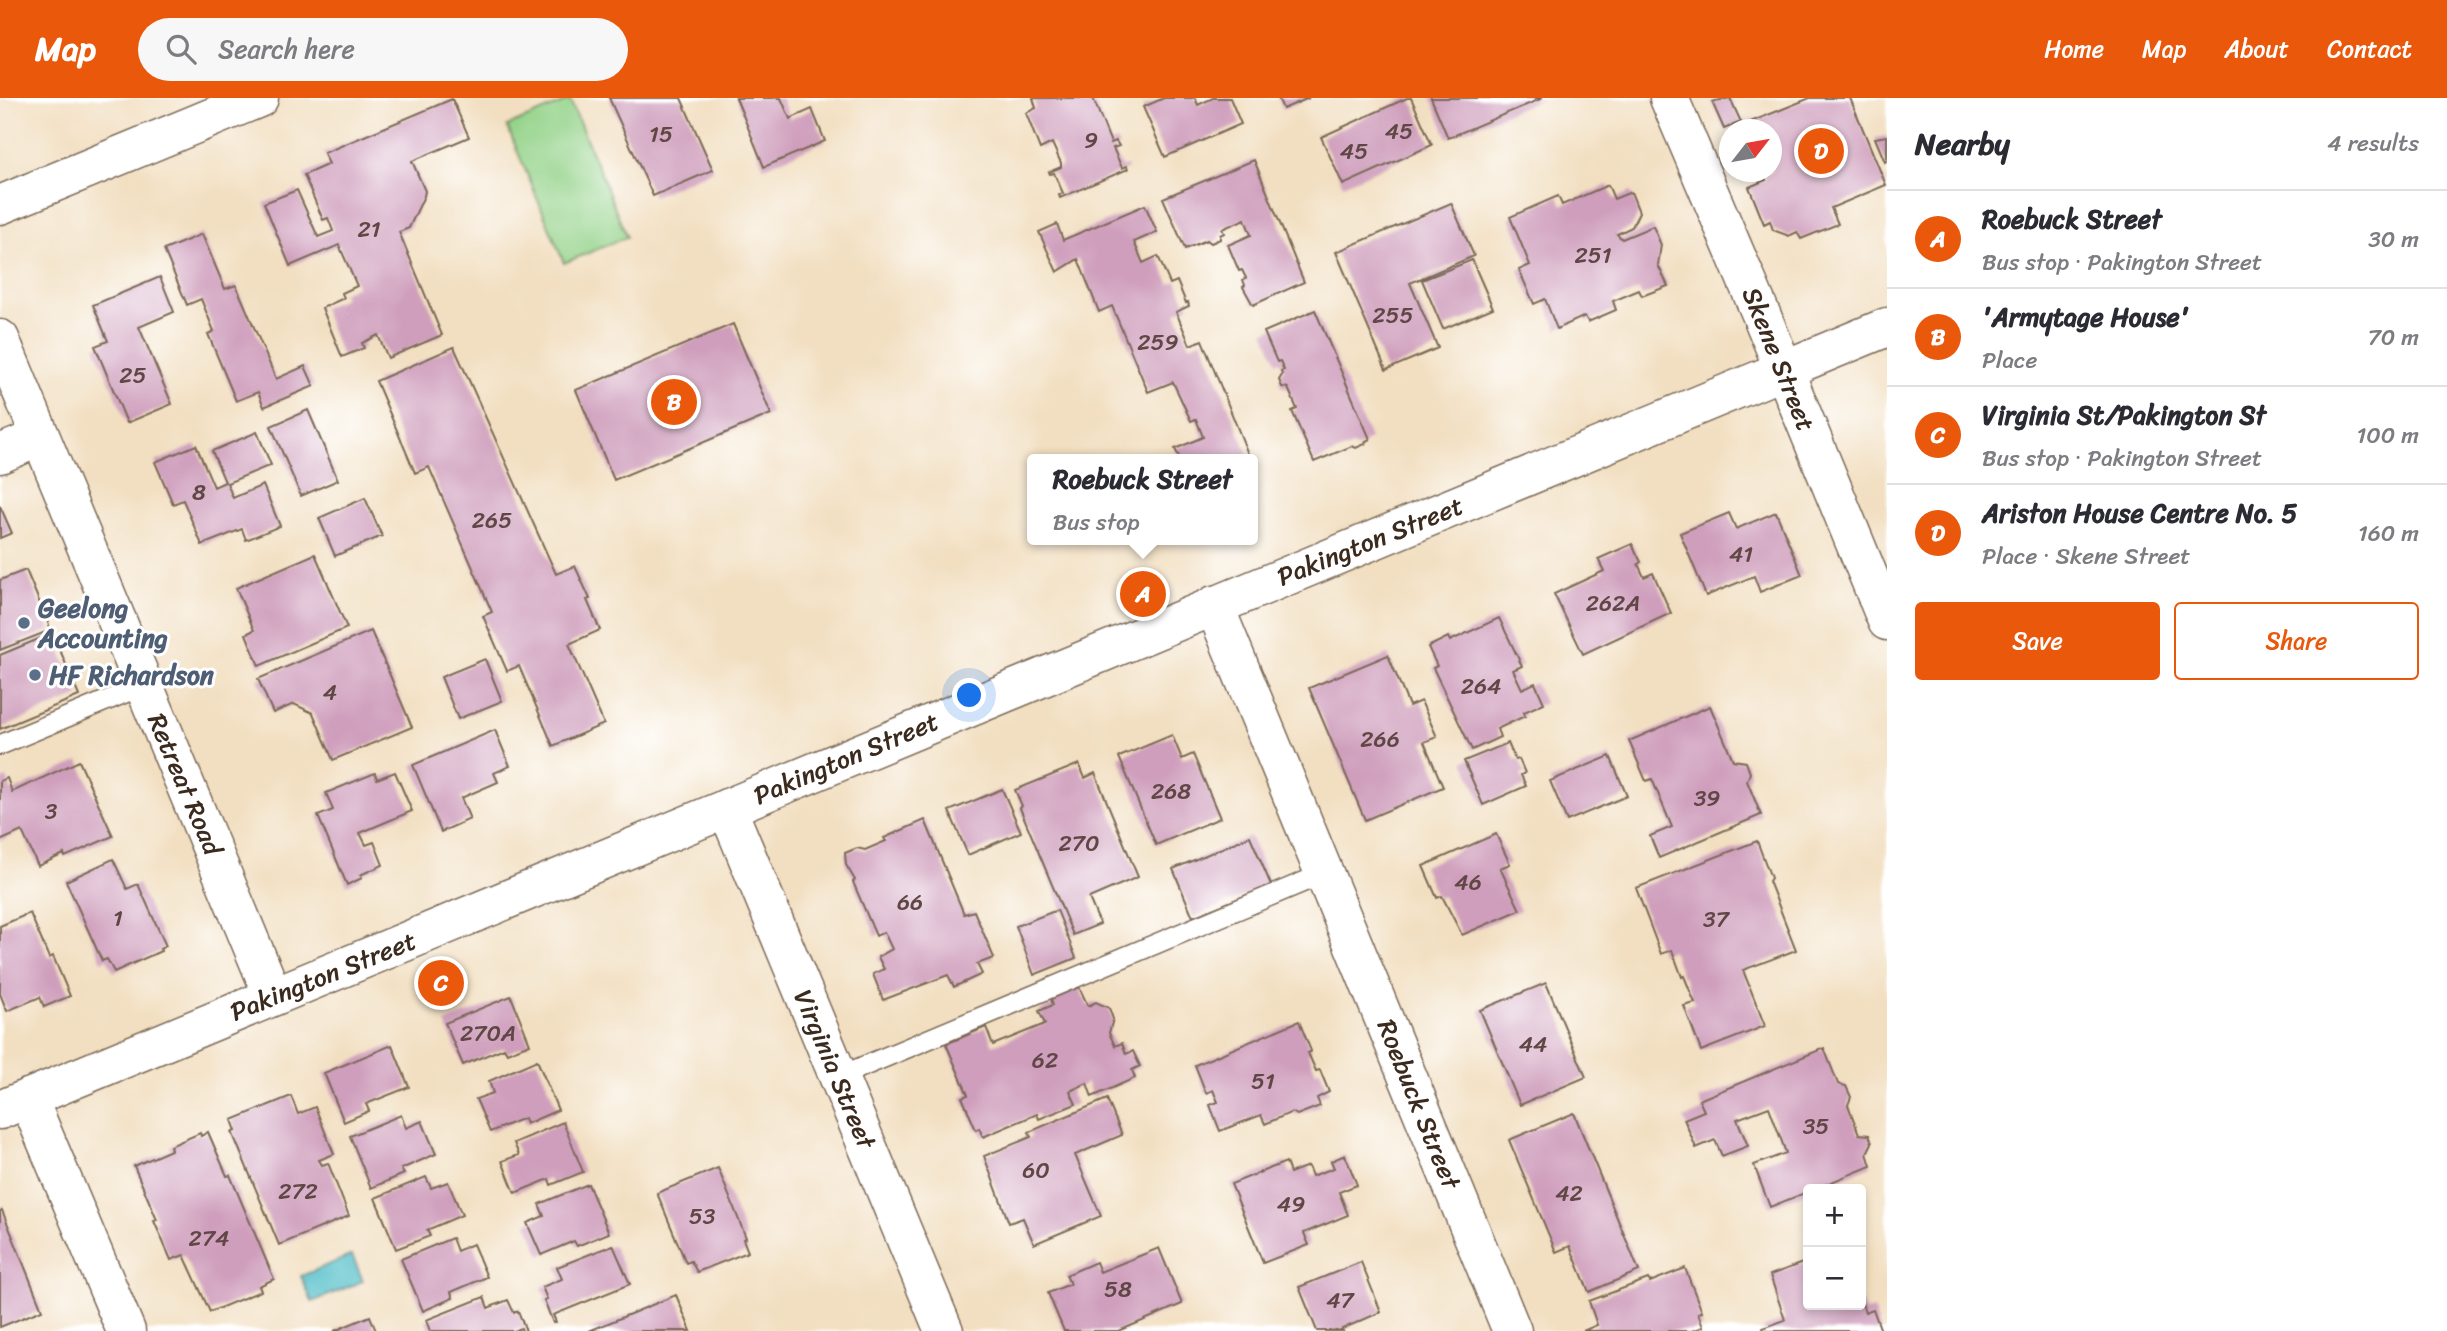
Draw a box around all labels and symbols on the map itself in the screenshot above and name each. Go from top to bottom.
house number: 45 [1385,111,1413,152]
house number: 15 [649,114,673,155]
north arrow [1719,119,1782,182]
house number: 9 [1084,120,1098,161]
pin: D [1798,125,1844,177]
house number: 45 [1340,131,1368,172]
house number: 21 [357,209,381,250]
house number: 251 [1574,235,1612,276]
street label: Skene Street [1729,280,1829,438]
house number: 255 [1372,295,1414,336]
house number: 259 [1137,322,1179,363]
house number: 25 [119,355,147,396]
pin: B [651,376,697,428]
house number: 8 [192,472,206,513]
street label: Pakington Street [1270,483,1470,599]
house number: 265 [472,500,512,541]
house number: 41 [1729,534,1753,575]
pin: A [1120,568,1166,620]
house number: 262A [1586,583,1640,624]
place label: Geelong Accounting [37,585,168,661]
marker: Geelong Accounting [16,615,32,631]
place label: HF Richardson [49,652,215,698]
house number: 264 [1461,666,1501,707]
marker: HF Richardson [27,667,43,683]
house number: 4 [323,672,337,713]
your location [952,678,986,712]
street label: Pakington Street [746,698,946,818]
street label: Retreat Road [134,706,236,864]
house number: 266 [1360,719,1400,760]
house number: 268 [1151,771,1191,812]
house number: 39 [1694,778,1720,819]
house number: 3 [45,791,58,832]
house number: 270 [1059,823,1099,864]
house number: 46 [1454,862,1482,903]
house number: 66 [897,882,923,923]
house number: 1 [113,898,123,939]
house number: 37 [1703,899,1731,940]
street label: Pakington Street [223,918,423,1034]
pin: C [418,957,464,1009]
street label: Virginia Street [781,982,890,1157]
street label: Roebuck Street [1364,1012,1475,1197]
house number: 270A [460,1013,516,1054]
house number: 44 [1519,1024,1547,1065]
house number: 62 [1032,1040,1058,1081]
house number: 51 [1251,1061,1275,1102]
house number: 35 [1803,1106,1829,1147]
house number: 60 [1022,1150,1050,1191]
house number: 272 [278,1171,318,1212]
house number: 42 [1555,1173,1583,1214]
house number: 49 [1277,1184,1305,1225]
house number: 53 [689,1196,716,1237]
house number: 274 [189,1218,229,1259]
house number: 58 [1104,1269,1132,1310]
house number: 47 [1326,1280,1356,1321]

